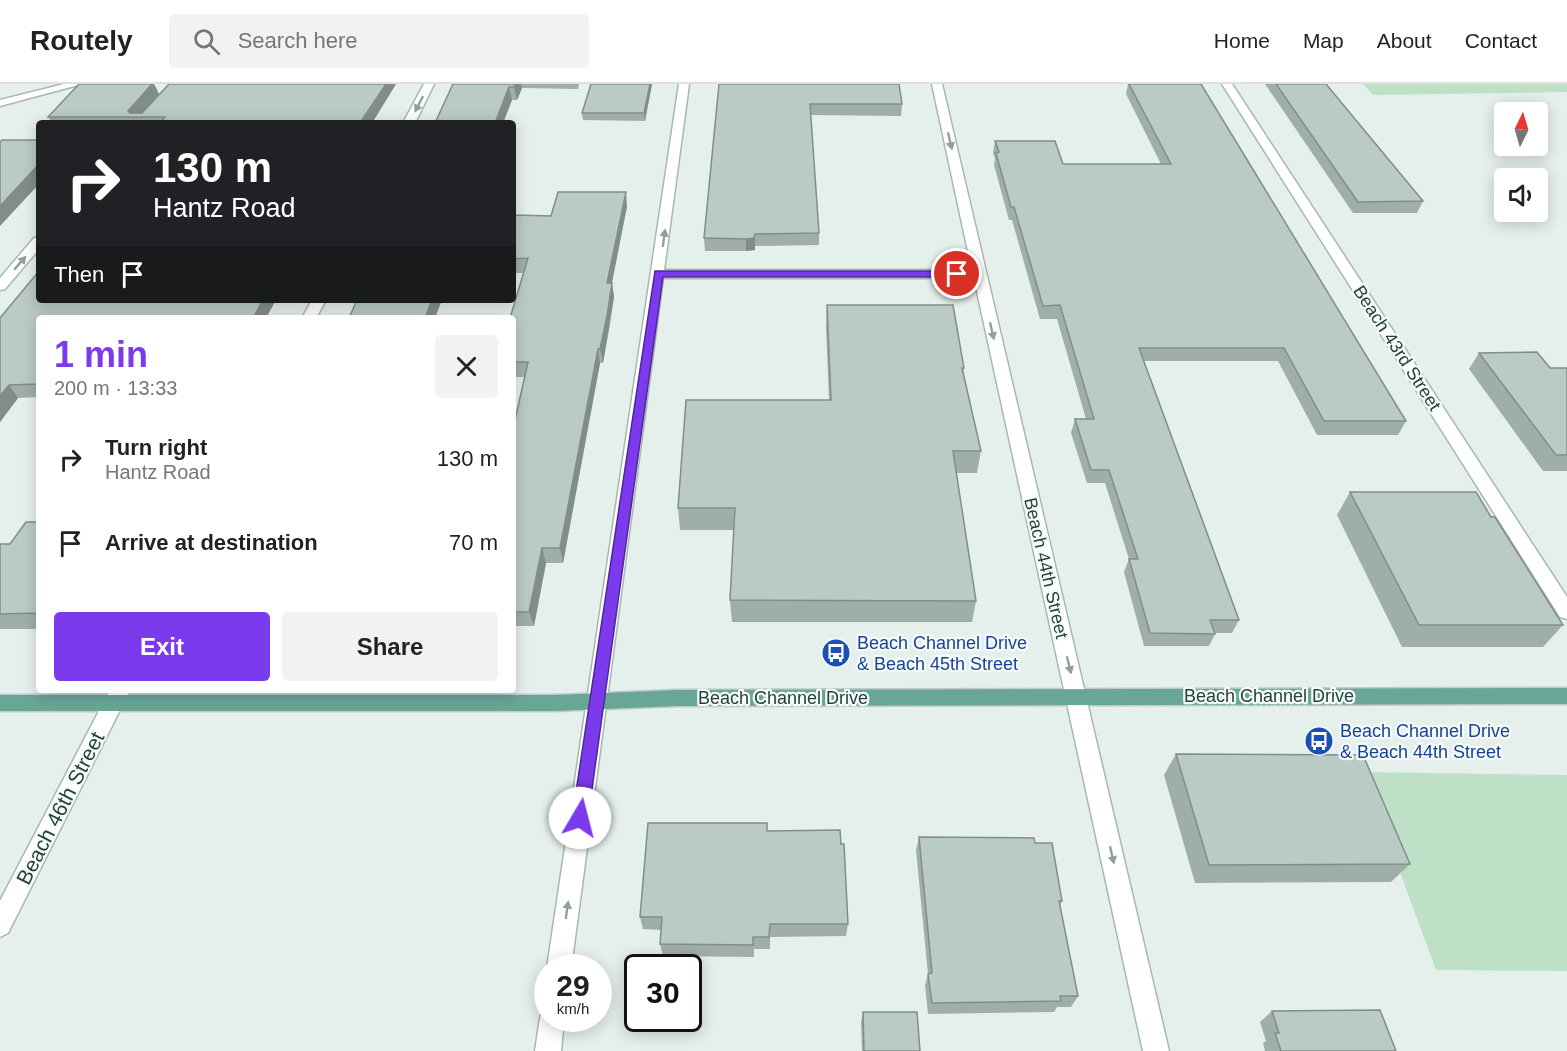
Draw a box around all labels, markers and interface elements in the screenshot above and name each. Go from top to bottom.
search box [169,14,589,68]
text: Routely [30,25,133,56]
icon: search [190,25,223,58]
text: Search here [238,28,358,53]
text: Home [1214,29,1270,52]
text: Map [1303,29,1344,52]
text: About [1377,29,1432,52]
text: Contact [1465,29,1537,52]
one-way arrow [414,95,424,112]
north arrow [1494,102,1548,156]
map controls [1494,102,1548,222]
one-way arrow [945,132,955,150]
icon: right [54,144,132,222]
text: 130 m [153,144,272,191]
button: sound [1494,168,1548,222]
text: Hantz Road [153,193,296,223]
one-way arrow [659,229,668,248]
pin [931,248,982,299]
one-way arrow [13,256,26,271]
icon: arrive [940,257,973,290]
icon: arrive [116,258,149,291]
text: Then [54,262,104,287]
street label: Beach 43rd Street [1349,282,1445,414]
one-way arrow [988,322,998,341]
text: 1 min [54,334,148,375]
button: close [435,335,498,398]
text: 200 m · 13:33 [54,377,177,399]
text: Turn right [105,435,207,460]
icon: right [54,443,87,476]
text: 130 m [437,446,498,471]
text: Hantz Road [105,461,211,483]
street label: Beach 44th Street [1020,496,1072,640]
icon: arrive [54,527,87,560]
text: Arrive at destination [105,530,318,555]
text: 70 m [449,530,498,555]
button: Exit [54,612,270,681]
button: Share [282,612,498,681]
place label: Beach Channel Drive & Beach 45th Street [857,633,1027,674]
bus stop icon: Beach Channel Drive & Beach 45th Street [820,637,852,669]
one-way arrow [1064,655,1074,674]
street label: Beach Channel Drive [1184,686,1354,706]
street label: Beach Channel Drive [698,688,868,708]
place label: Beach Channel Drive & Beach 44th Street [1340,721,1510,762]
bus stop icon: Beach Channel Drive & Beach 44th Street [1303,725,1335,757]
street label: Beach 46th Street [12,728,108,888]
position arrow [548,786,612,850]
one-way arrow [1108,846,1117,865]
one-way arrow [563,900,572,919]
speed limit sign: 30 [624,954,702,1032]
text: 29 [556,969,590,1002]
text: km/h [557,1000,589,1017]

